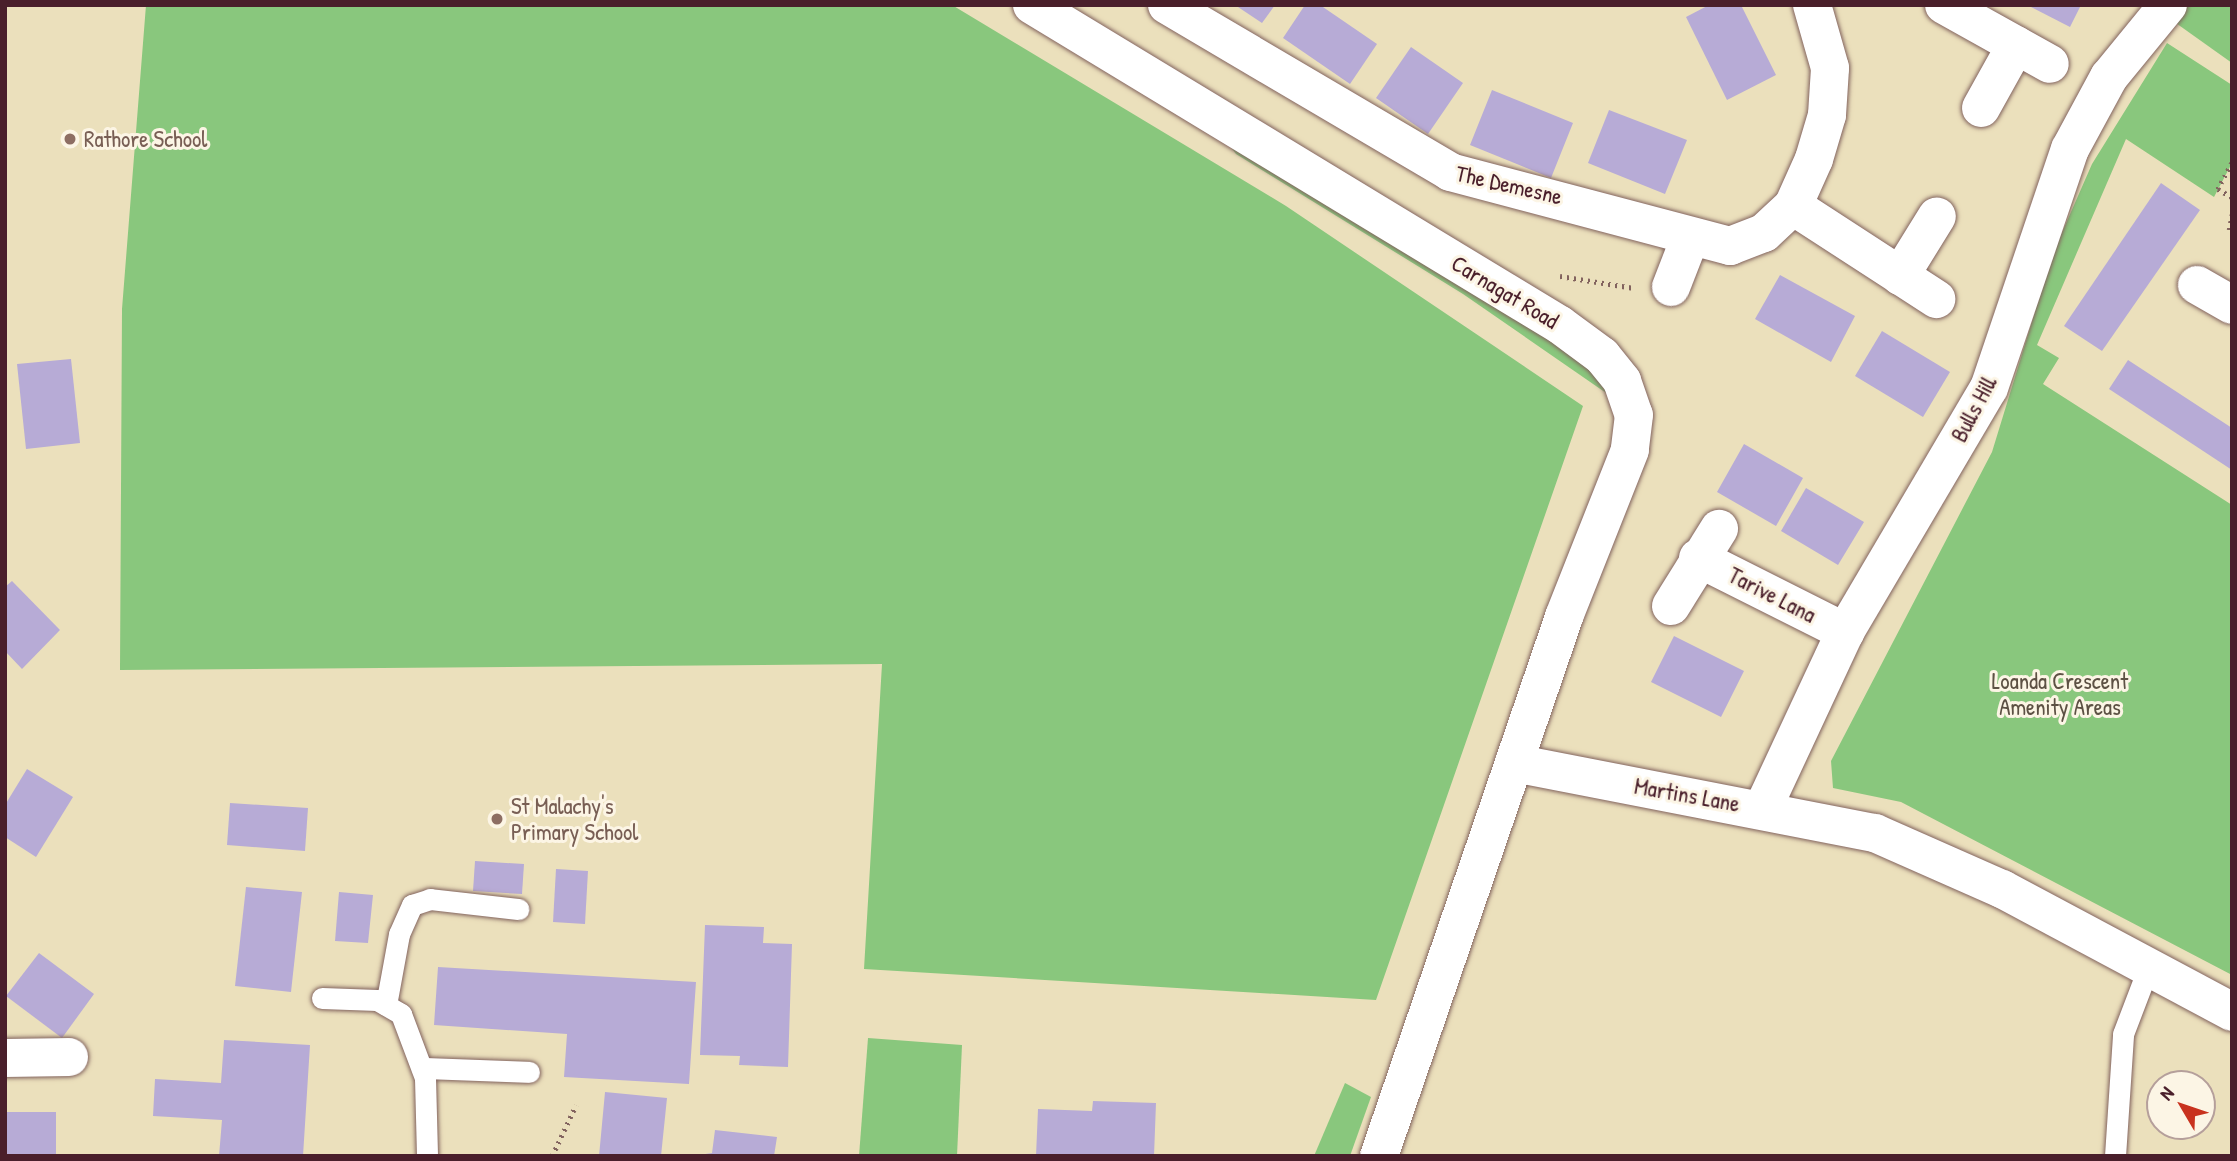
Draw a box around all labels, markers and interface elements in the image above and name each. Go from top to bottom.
place label: Rathore School [84,125,207,153]
marker: Rathore School [62,131,78,147]
street label: The Demesne [1453,159,1565,211]
street label: Carnagat Road [1446,249,1564,335]
street label: Bulls Hill [1945,371,2003,447]
street label: Tarive Lana [1724,561,1820,629]
park label: Loanda Crescent Amenity Areas [1992,667,2128,721]
street label: Martins Lane [1632,772,1742,818]
place label: St Malachy's Primary School [511,792,638,846]
marker: St Malachy's Primary School [489,811,505,827]
north arrow [2146,1070,2216,1140]
text: N [2153,1081,2180,1105]

